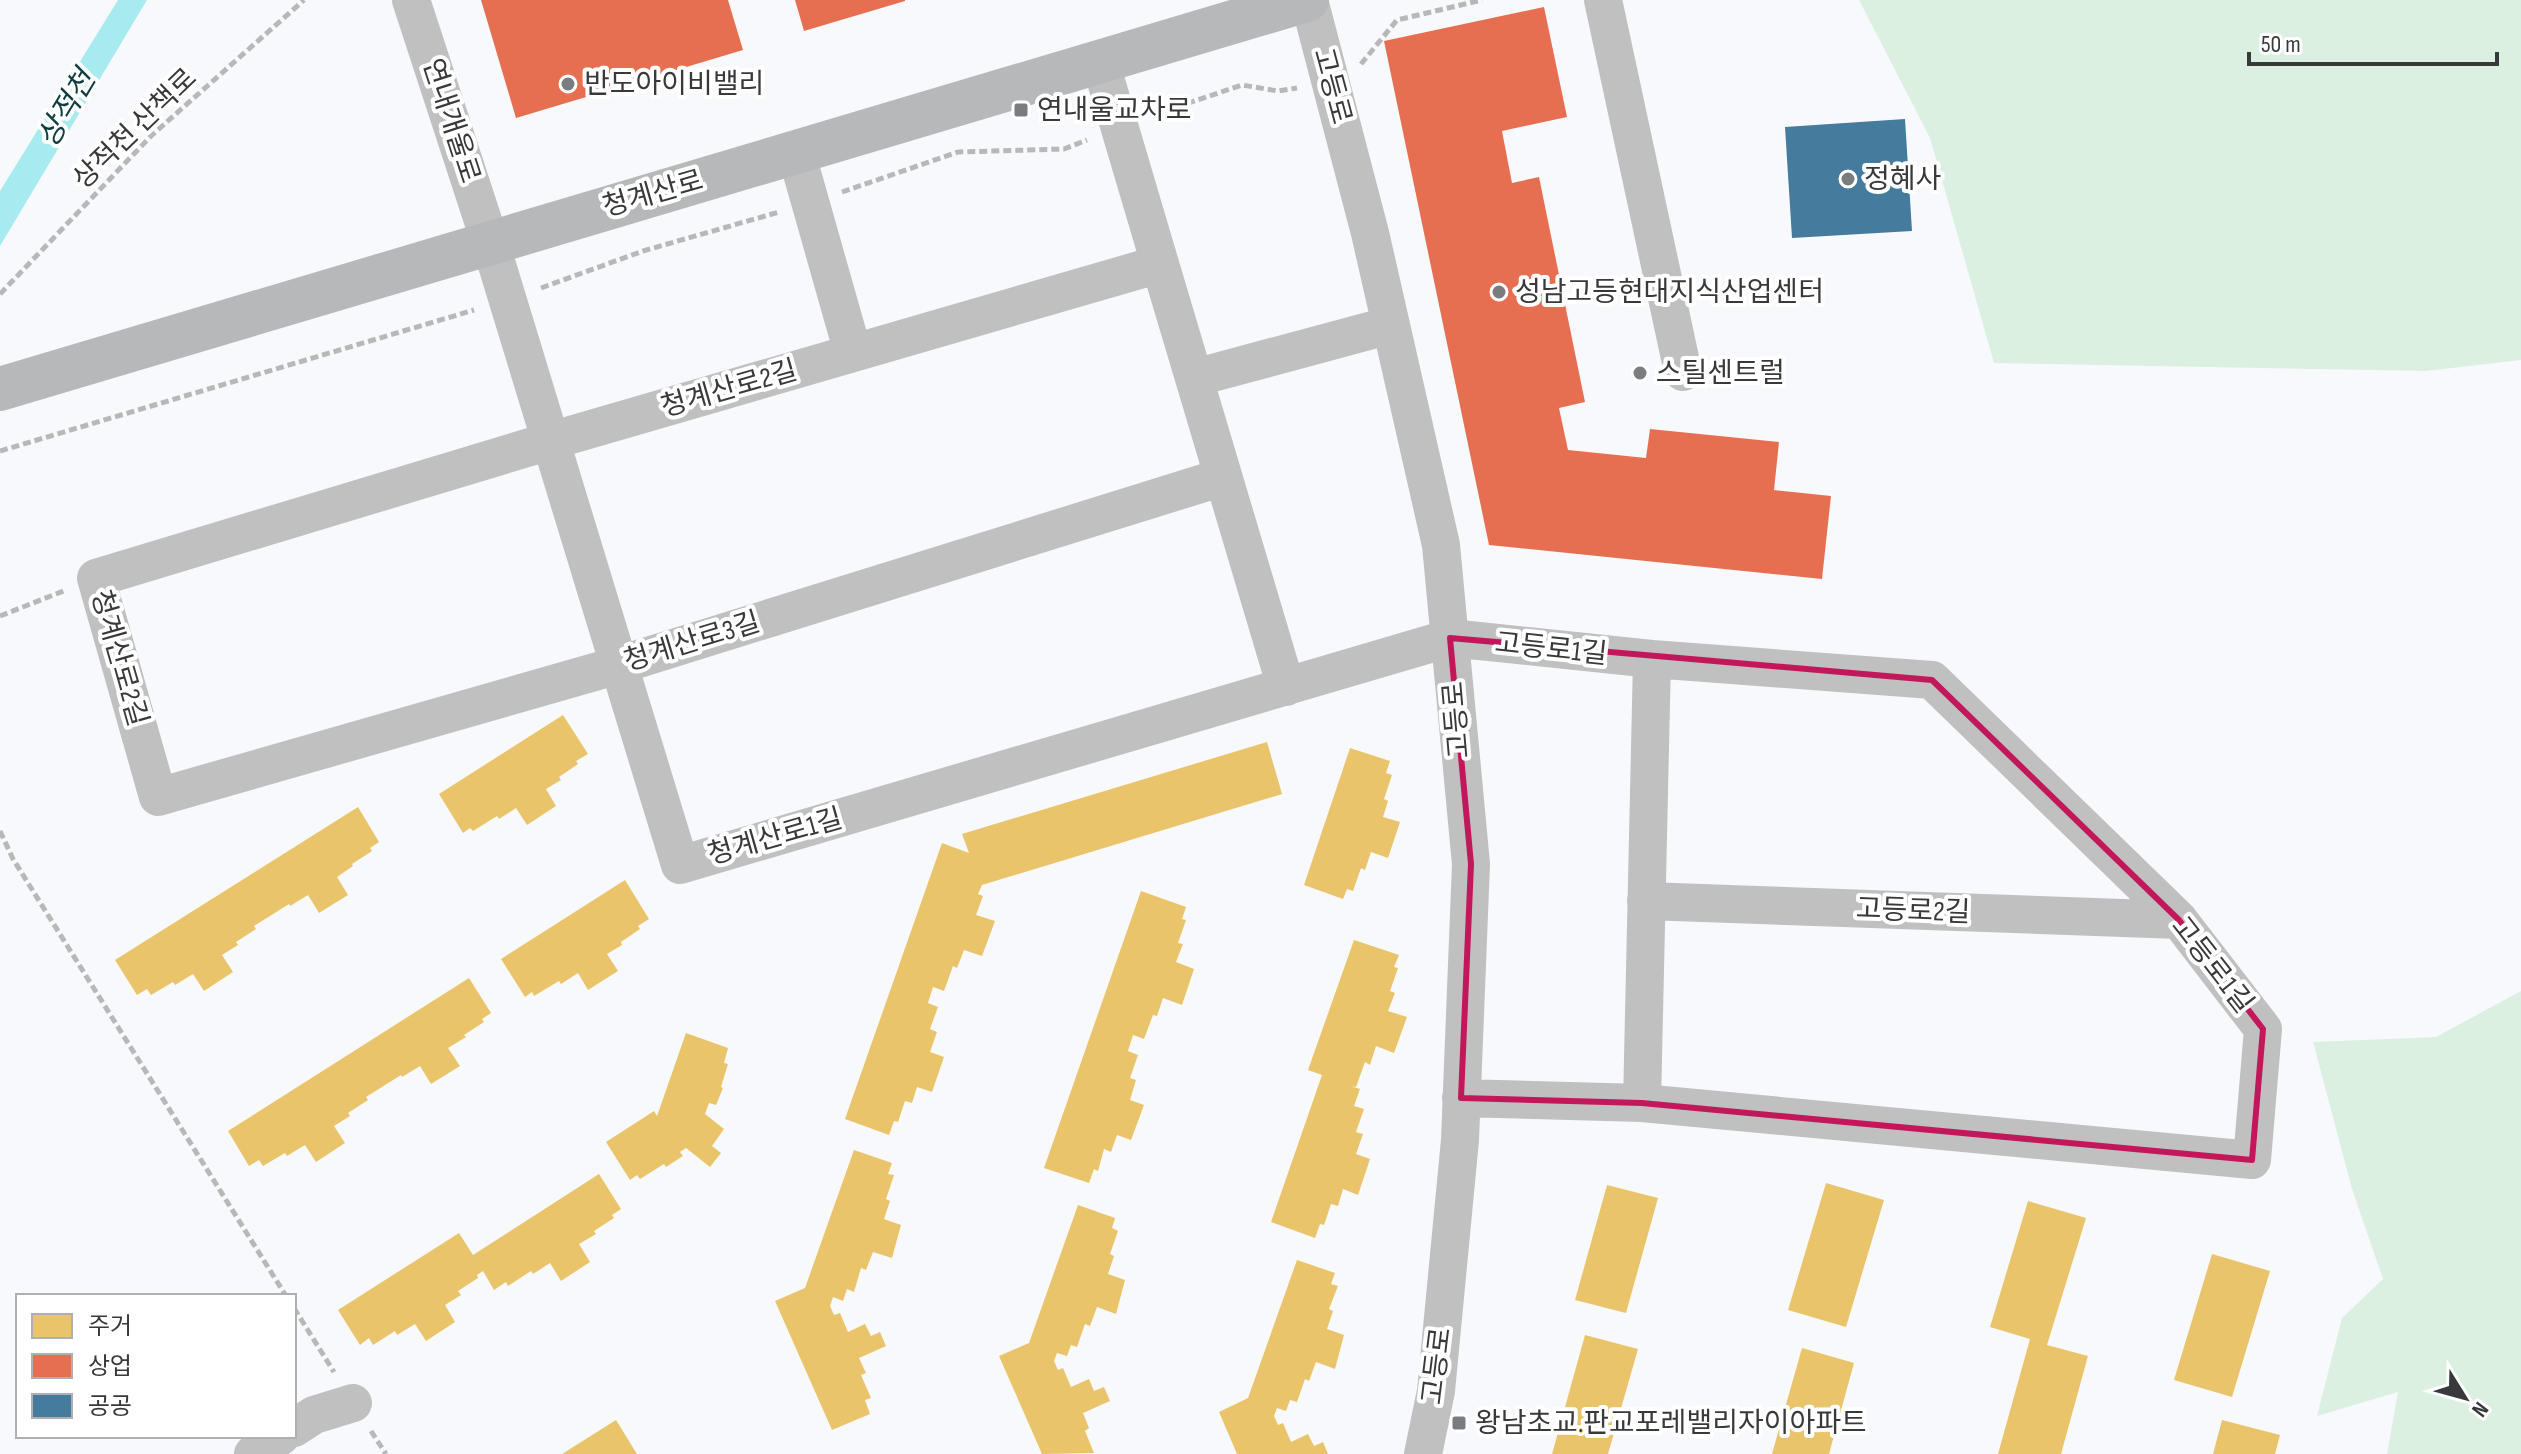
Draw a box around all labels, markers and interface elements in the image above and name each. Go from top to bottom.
scale bar [2249,16,2497,66]
text: 50 m [2261,30,2301,59]
street label: 고등로 [1306,44,1358,128]
street label: 연내개울로 [415,55,487,187]
water label: 상적천 [30,61,105,154]
street label: 상적천 산책로 [66,62,204,196]
place label: 반도아이비밸리 [584,68,764,101]
marker: 반도아이비밸리 [559,75,577,93]
place label: 연내울교차로 [1037,94,1192,127]
marker: 연내울교차로 [1012,101,1030,119]
place label: 정혜사 [1864,163,1941,196]
street label: 청계산로 [599,164,707,224]
marker: 정혜사 [1839,170,1857,188]
place label: 성남고등현대지식산업센터 [1515,276,1824,309]
marker: 성남고등현대지식산업센터 [1490,283,1508,301]
street label: 청계산로2길 [657,354,801,424]
place label: 스틸센트럴 [1656,357,1785,390]
marker: 스틸센트럴 [1631,364,1649,382]
street label: 청계산로2길 [84,586,154,730]
street label: 청계산로3길 [620,606,764,678]
street label: 고등로1길 [1493,627,1609,671]
street label: 고등로 [1437,680,1477,760]
street label: 청계산로1길 [704,802,846,872]
street label: 고등로2길 [1855,893,1971,929]
street label: 고등로1길 [2164,910,2260,1020]
legend [16,1294,296,1438]
text: 주거 [88,1312,132,1341]
street label: 고등로 [1416,1326,1458,1406]
text: 상업 [88,1352,132,1381]
north arrow [2425,1358,2505,1438]
text: 공공 [88,1392,132,1421]
text: N [2465,1396,2494,1422]
place label: 왕남초교.판교포레밸리자이아파트 [1475,1407,1867,1440]
marker: 왕남초교.판교포레밸리자이아파트 [1450,1414,1468,1432]

